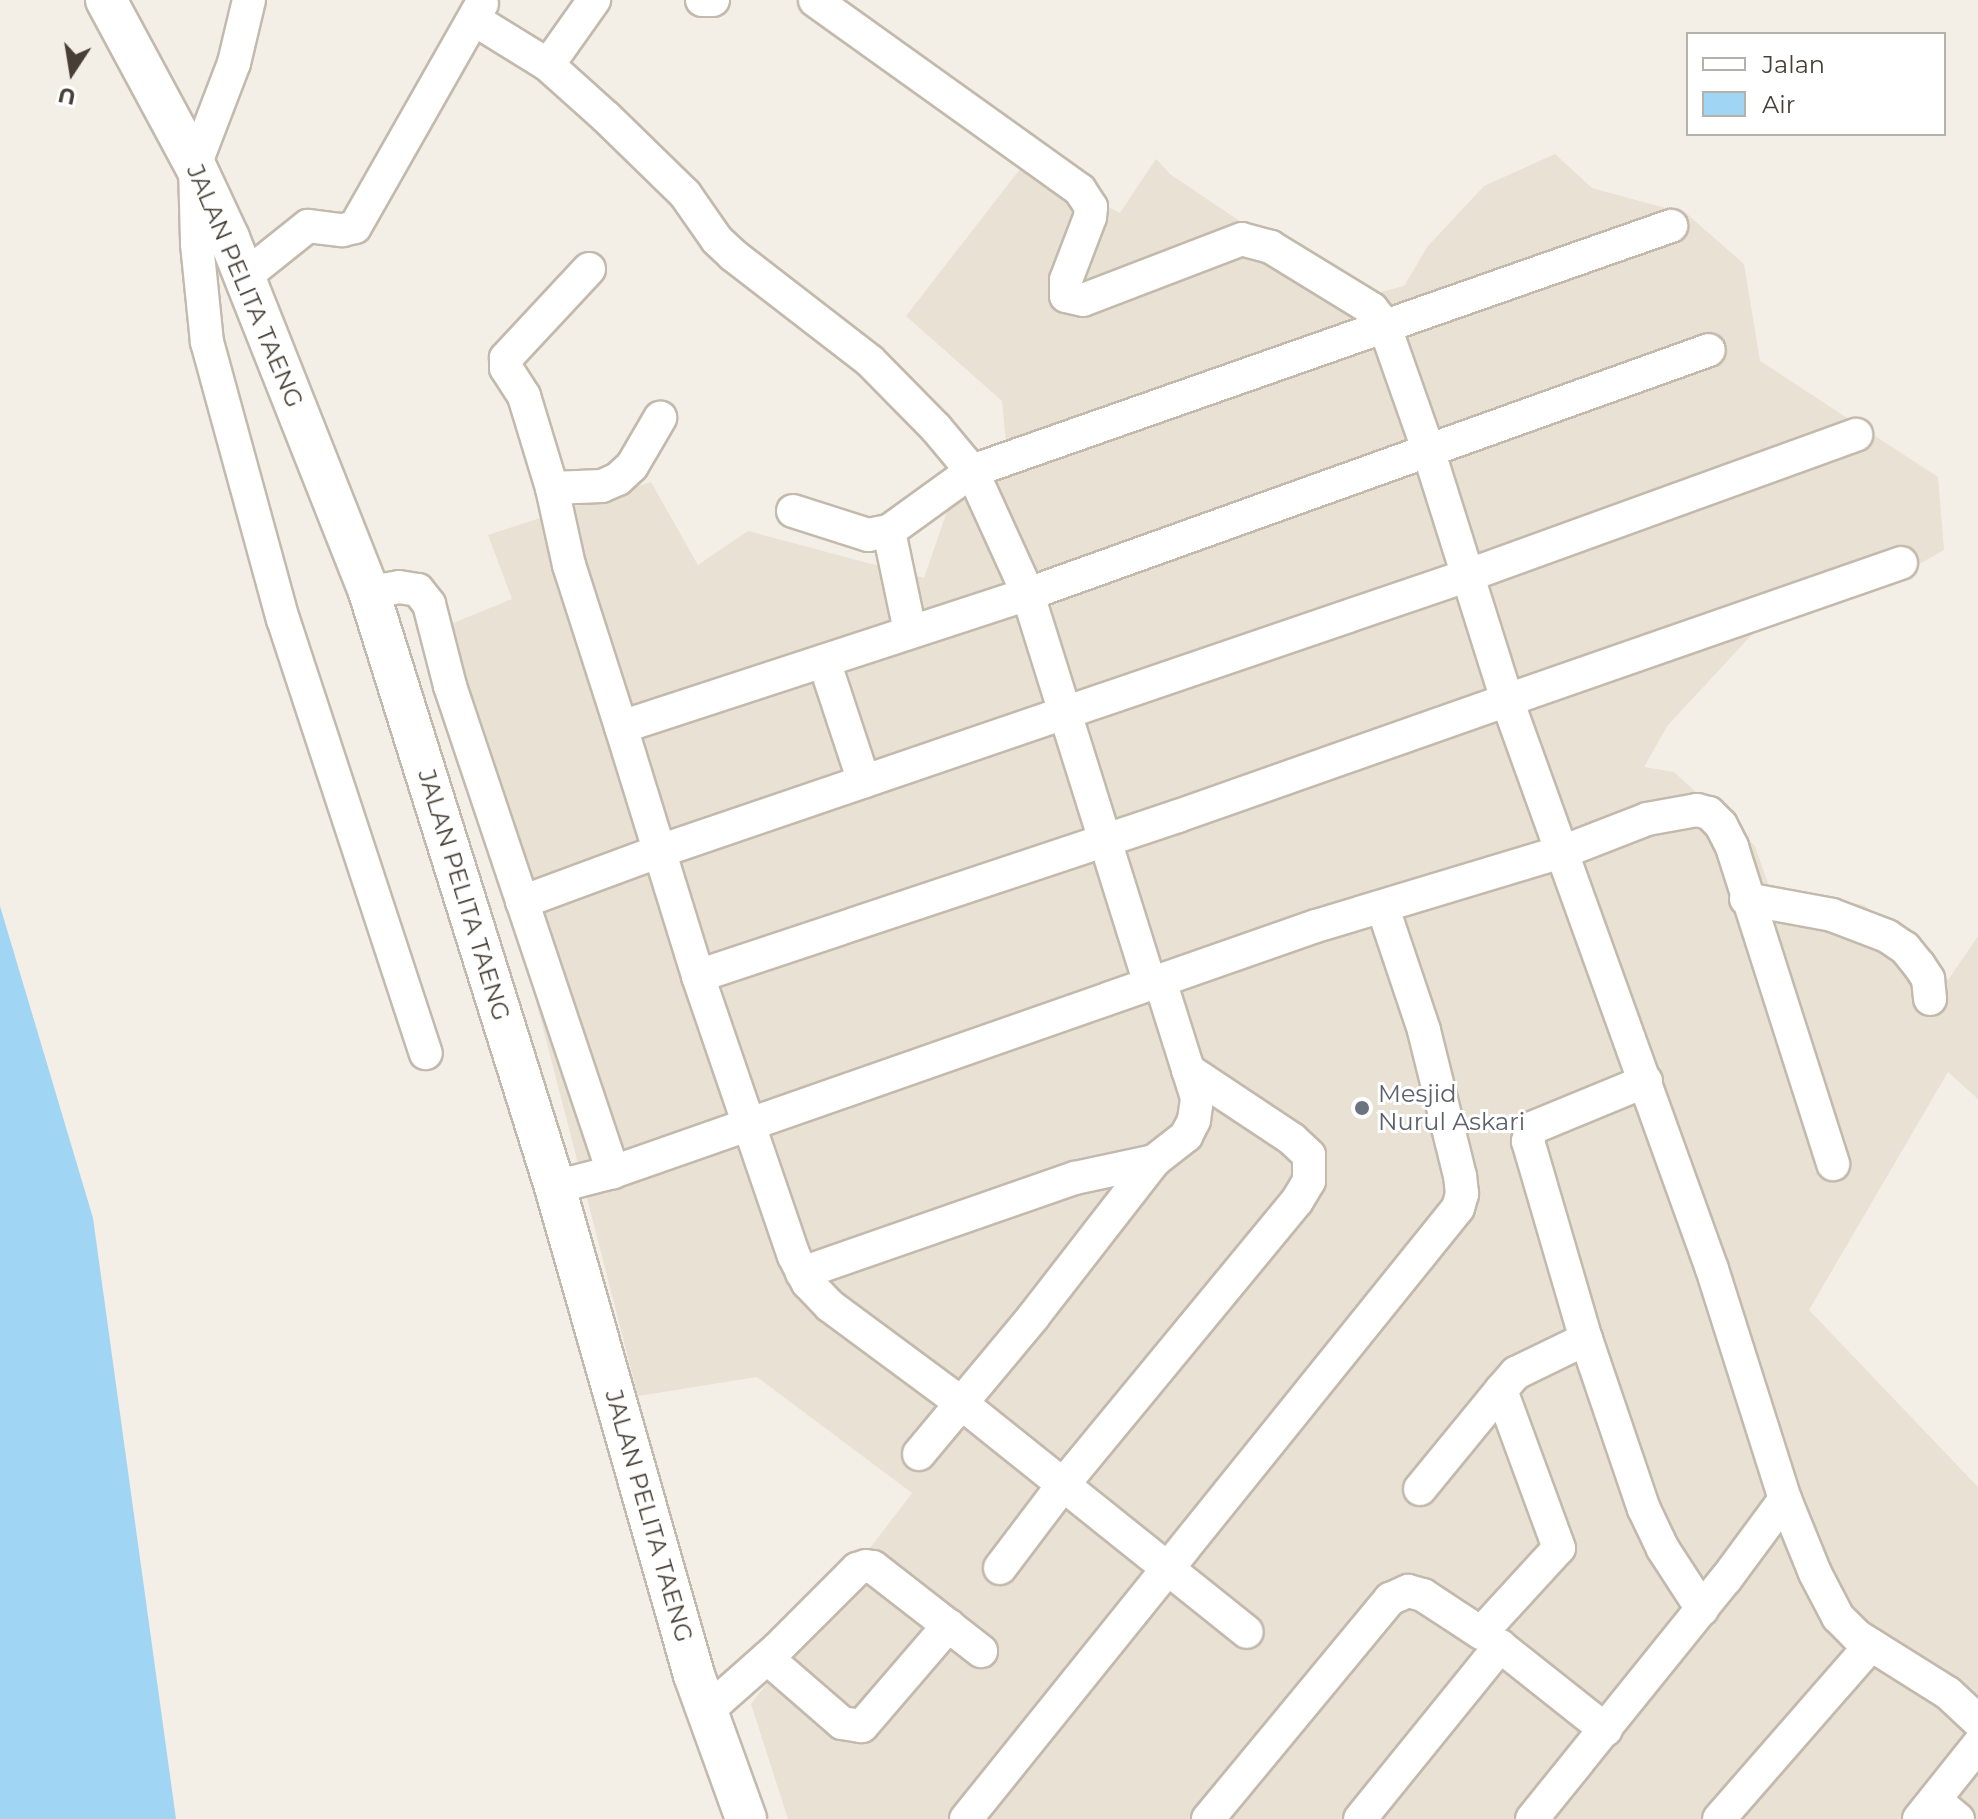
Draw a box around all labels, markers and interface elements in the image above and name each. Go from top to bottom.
north arrow [32,32,112,112]
legend [1686,32,1946,136]
text: Jalan [1762,50,1825,79]
text: U [56,81,78,111]
text: Air [1762,90,1795,119]
street label: JALAN PELITA TAENG [181,160,309,412]
street label: JALAN PELITA TAENG [412,766,516,1024]
place label: Mesjid Nurul Askari [1378,1080,1525,1136]
marker: Mesjid Nurul Askari [1353,1099,1371,1117]
street label: JALAN PELITA TAENG [599,1387,699,1645]

